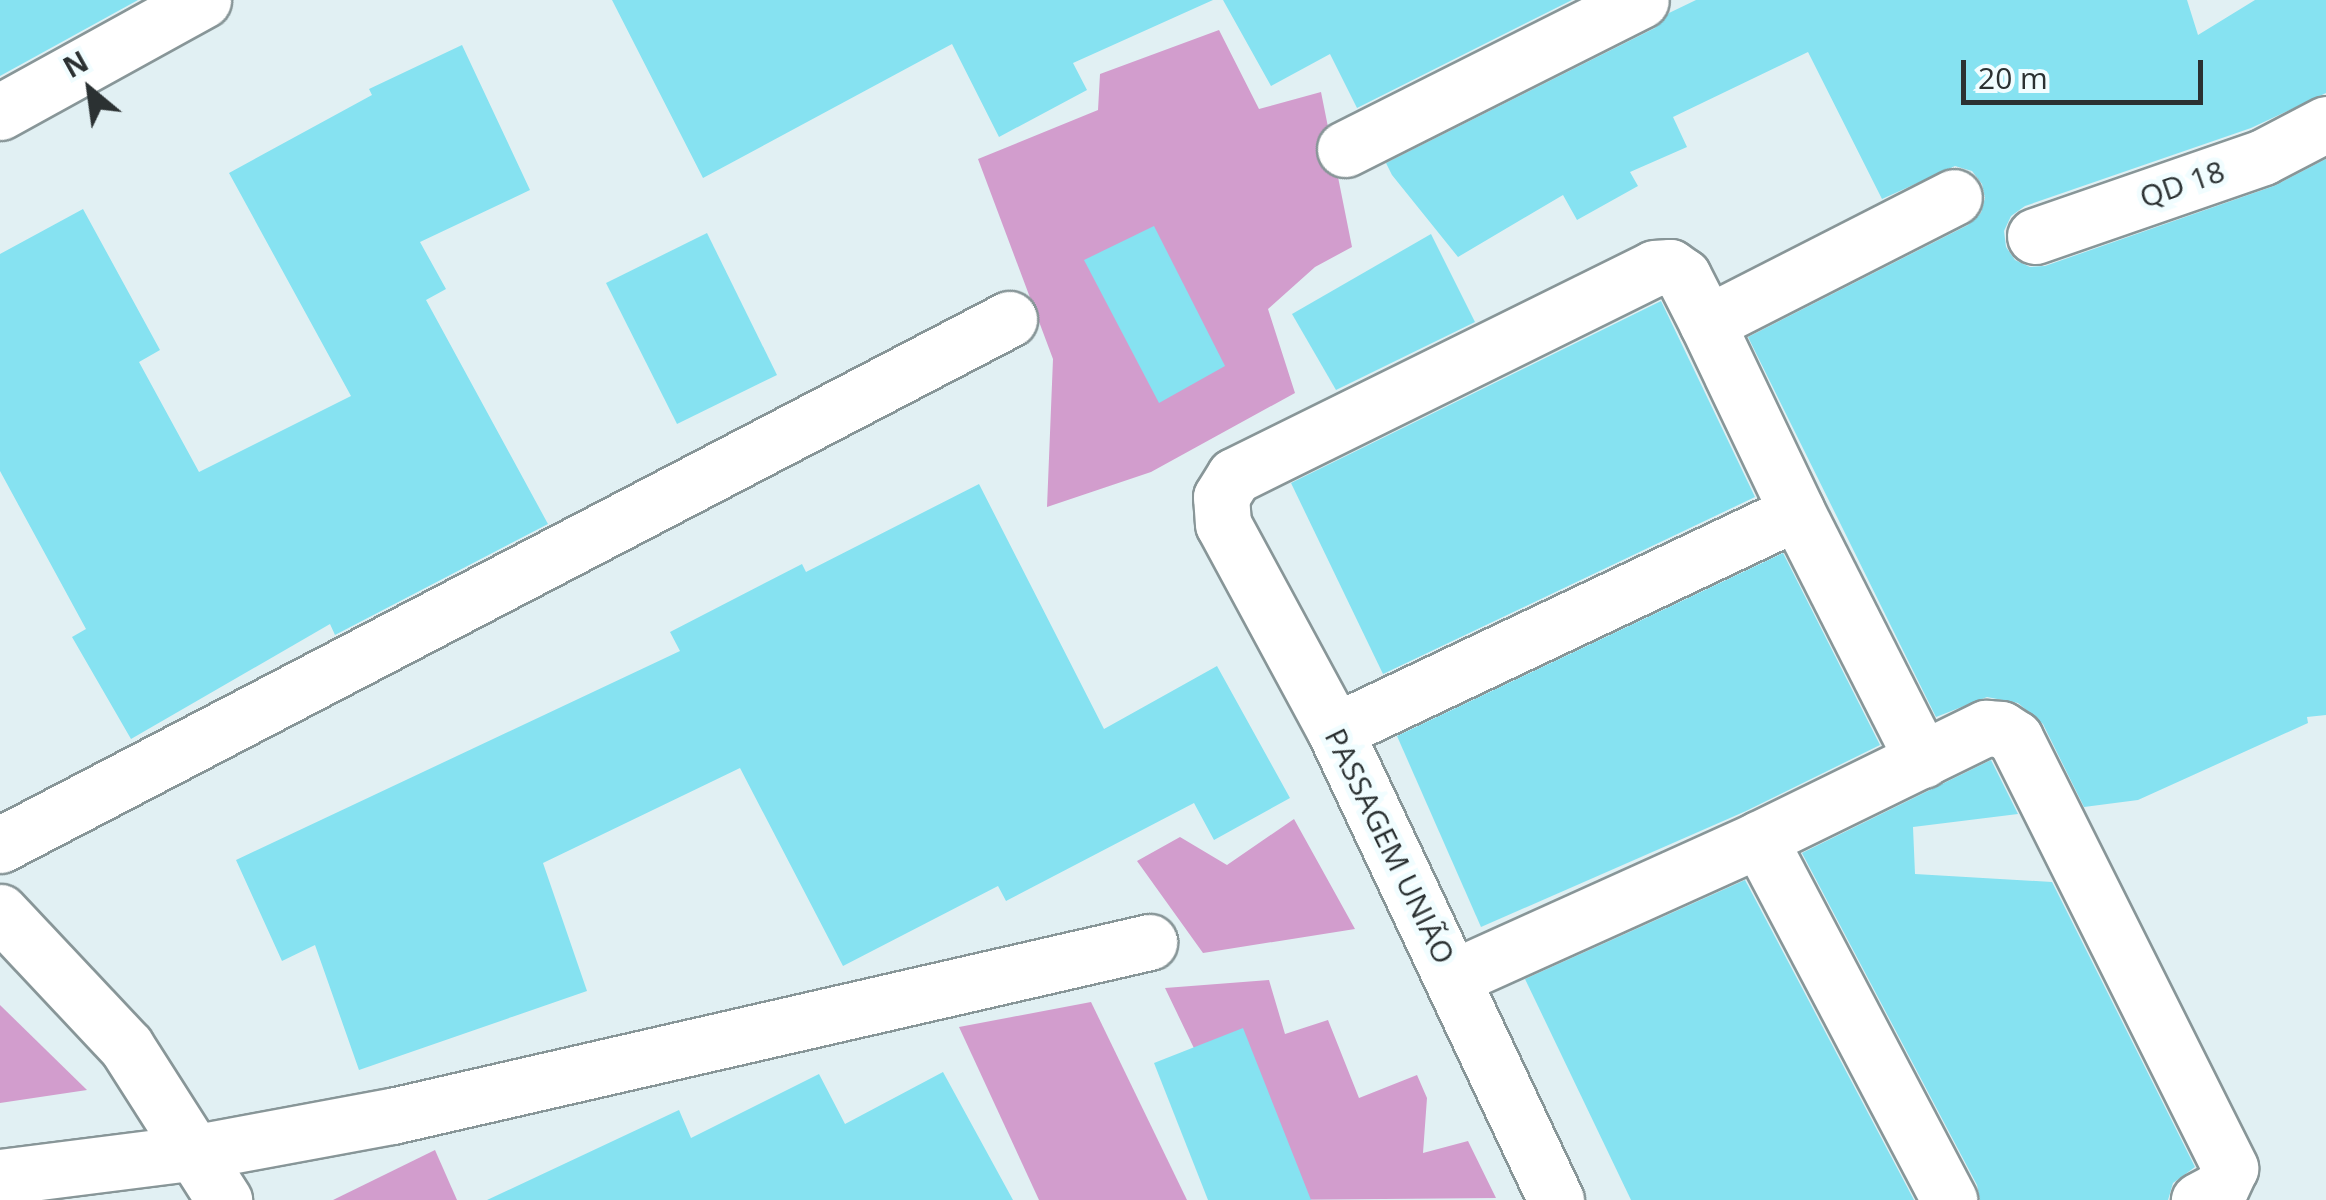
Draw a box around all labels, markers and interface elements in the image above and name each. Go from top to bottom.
north arrow [40,40,140,140]
scale bar [1966,40,2208,102]
text: N [56,42,95,86]
text: 20 m [1978,57,2048,98]
street label: QD 18 [2135,153,2229,215]
street label: PASSAGEM UNIÃO [1317,722,1463,970]

